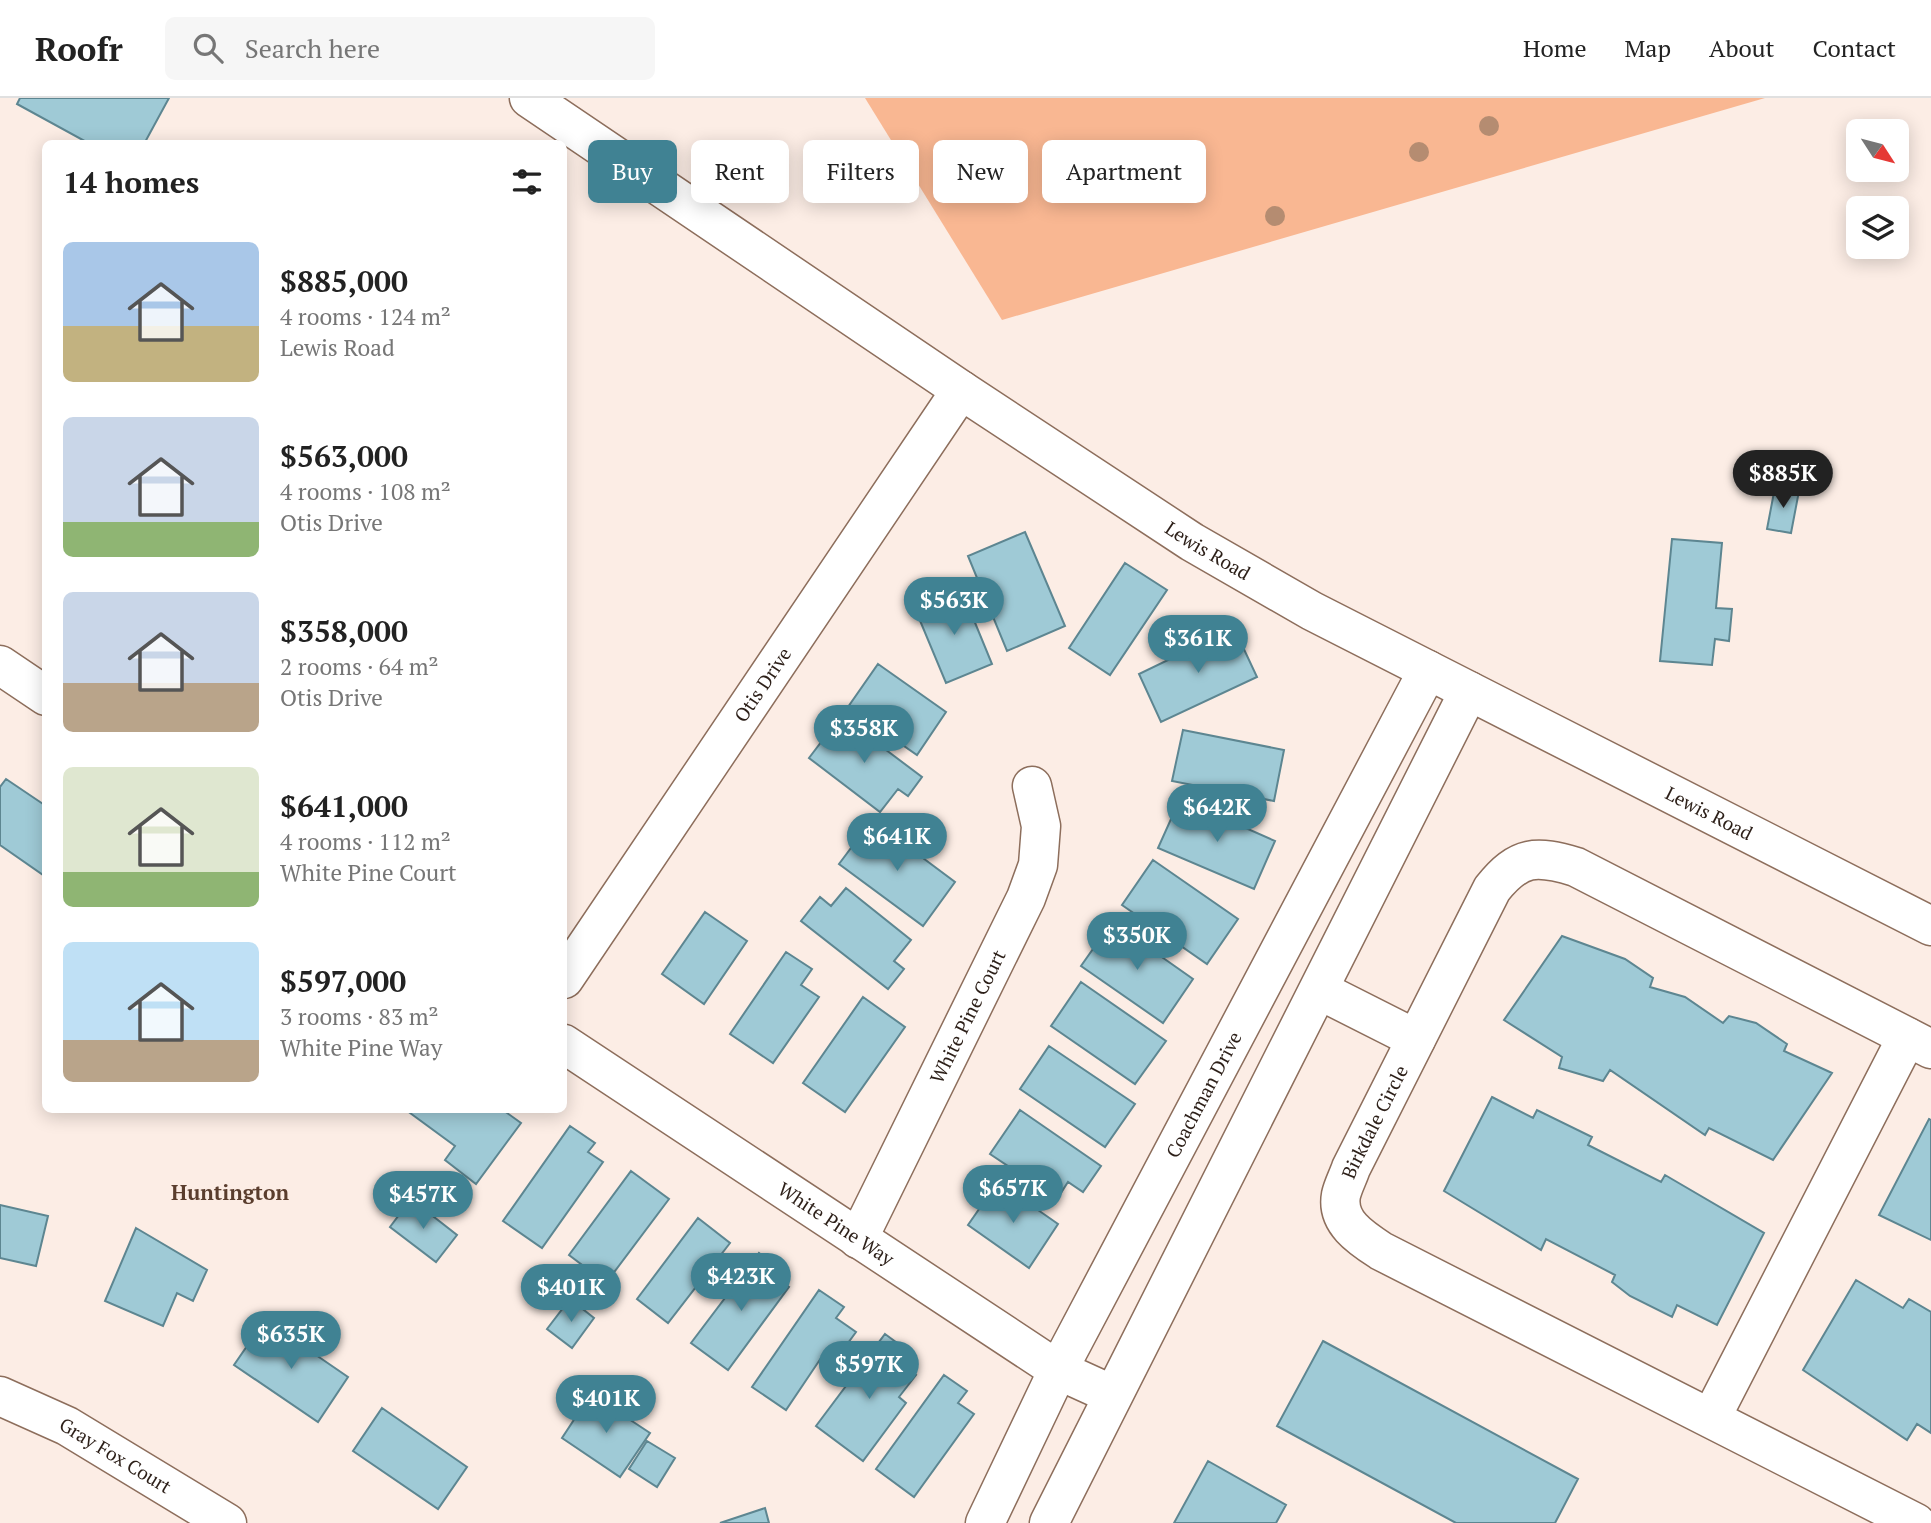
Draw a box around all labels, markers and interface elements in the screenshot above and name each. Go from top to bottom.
search box [165,17,655,80]
text: Roofr [35,27,123,70]
icon: search [189,29,227,67]
text: Search here [245,31,380,65]
text: Home [1523,32,1587,64]
text: Map [1625,32,1671,64]
text: About [1709,32,1775,64]
text: Contact [1813,32,1896,64]
north arrow [1846,119,1909,182]
map controls [1846,119,1909,259]
chip: Buy [588,140,677,203]
chip: Rent [691,140,789,203]
chip: Filters [803,140,919,203]
chip: New [933,140,1028,203]
chip: Apartment [1042,140,1206,203]
text: 14 homes [63,162,199,202]
icon: filters [508,163,546,201]
button: layers [1846,196,1909,259]
text: $885,000 [280,261,408,301]
icon: home [119,270,203,354]
text: 4 rooms · 124 m² [280,301,451,332]
text: Lewis Road [280,332,395,363]
text: $563,000 [280,436,408,476]
icon: home [119,445,203,529]
pin: $885K [1734,450,1832,510]
text: $885K [1749,457,1817,488]
text: 4 rooms · 108 m² [280,476,451,507]
text: Otis Drive [280,507,383,538]
street label: Lewis Road [1161,515,1256,585]
pin: $563K [905,578,1003,637]
text: $563K [920,584,988,615]
text: $358,000 [280,611,408,651]
pin: $361K [1149,616,1247,675]
icon: home [119,620,203,704]
text: $361K [1164,622,1232,653]
street label: Otis Drive [728,642,796,727]
text: 2 rooms · 64 m² [280,651,439,682]
text: Otis Drive [280,682,383,713]
pin: $358K [815,706,913,765]
text: $358K [830,712,898,743]
street label: Lewis Road [1661,780,1758,846]
pin: $642K [1168,784,1266,844]
text: $641,000 [280,786,408,826]
text: $642K [1183,791,1251,822]
icon: home [119,795,203,879]
pin: $641K [848,814,946,873]
text: $641K [863,820,931,851]
text: 4 rooms · 112 m² [280,826,451,857]
text: White Pine Court [280,857,457,888]
pin: $350K [1088,912,1186,972]
text: $350K [1103,919,1171,950]
street label: White Pine Court [924,945,1011,1087]
text: $597,000 [280,961,406,1001]
icon: home [119,970,203,1054]
text: 3 rooms · 83 m² [280,1001,439,1032]
street label: Coachman Drive [1160,1027,1247,1162]
text: White Pine Way [280,1032,442,1063]
street label: Birkdale Circle [1335,1061,1413,1182]
pin: $657K [964,1166,1062,1225]
pin: $457K [374,1172,472,1231]
text: $657K [979,1172,1047,1203]
street label: White Pine Way [773,1176,900,1271]
district label: Huntington [171,1178,289,1206]
text: $457K [389,1178,457,1209]
pin: $423K [692,1254,790,1313]
text: $423K [707,1260,775,1291]
pin: $401K [522,1264,620,1324]
text: $401K [537,1271,605,1302]
pin: $635K [242,1312,340,1371]
text: $635K [257,1318,325,1349]
pin: $597K [820,1342,918,1401]
text: $597K [835,1348,903,1379]
pin: $401K [557,1376,655,1435]
text: $401K [572,1382,640,1413]
street label: Gray Fox Court [56,1411,176,1498]

